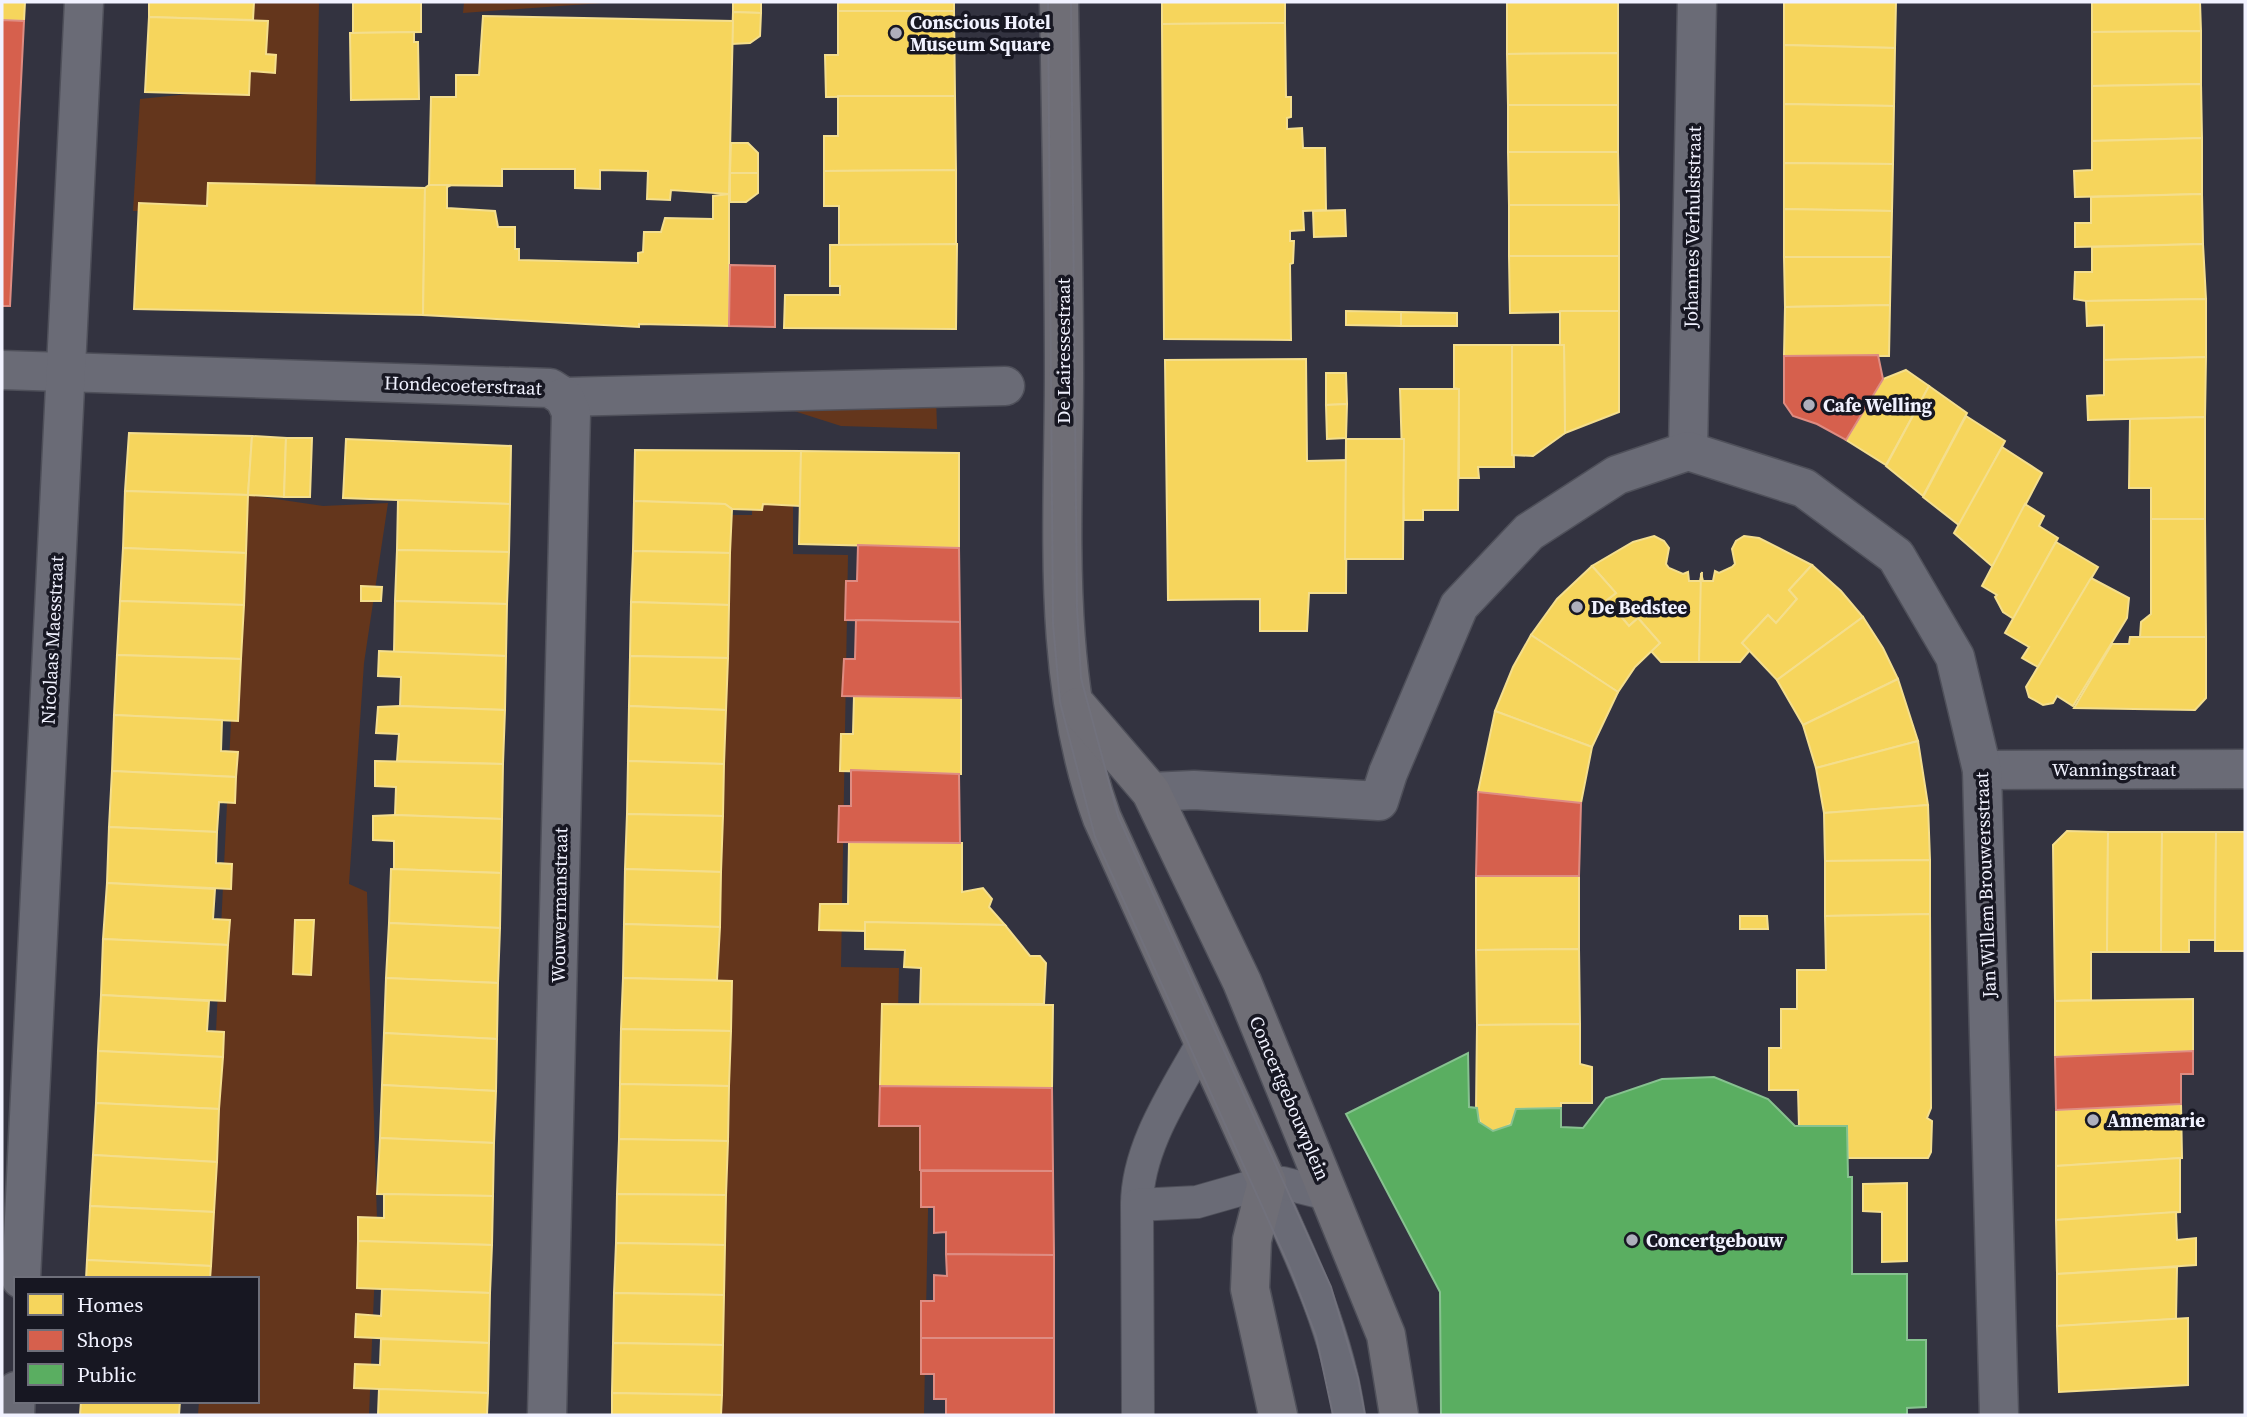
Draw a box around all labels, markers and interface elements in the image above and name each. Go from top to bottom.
place label: Conscious Hotel Museum Square [910,9,1051,57]
marker: Conscious Hotel Museum Square [888,25,904,41]
street label: Johannes Verhulststraat [1677,125,1707,329]
street label: De Lairessestraat [1050,277,1076,424]
street label: Hondecoeterstraat [384,369,543,401]
place label: Cafe Welling [1823,392,1933,418]
marker: Cafe Welling [1801,397,1817,413]
street label: Nicolaas Maesstraat [35,554,69,725]
place label: De Bedstee [1591,594,1687,620]
marker: De Bedstee [1569,599,1585,615]
street label: Wanningstraat [2052,756,2177,782]
street label: Jan Willem Brouwersstraat [1968,771,2002,999]
street label: Wouwermanstraat [545,826,573,983]
street label: Concertgebouwplein [1244,1012,1336,1184]
place label: Annemarie [2107,1107,2205,1133]
marker: Annemarie [2085,1112,2101,1128]
place label: Concertgebouw [1646,1227,1784,1253]
marker: Concertgebouw [1624,1232,1640,1248]
legend [14,1277,259,1403]
text: Homes [77,1290,143,1319]
text: Shops [77,1325,133,1354]
text: Public [77,1360,136,1389]

